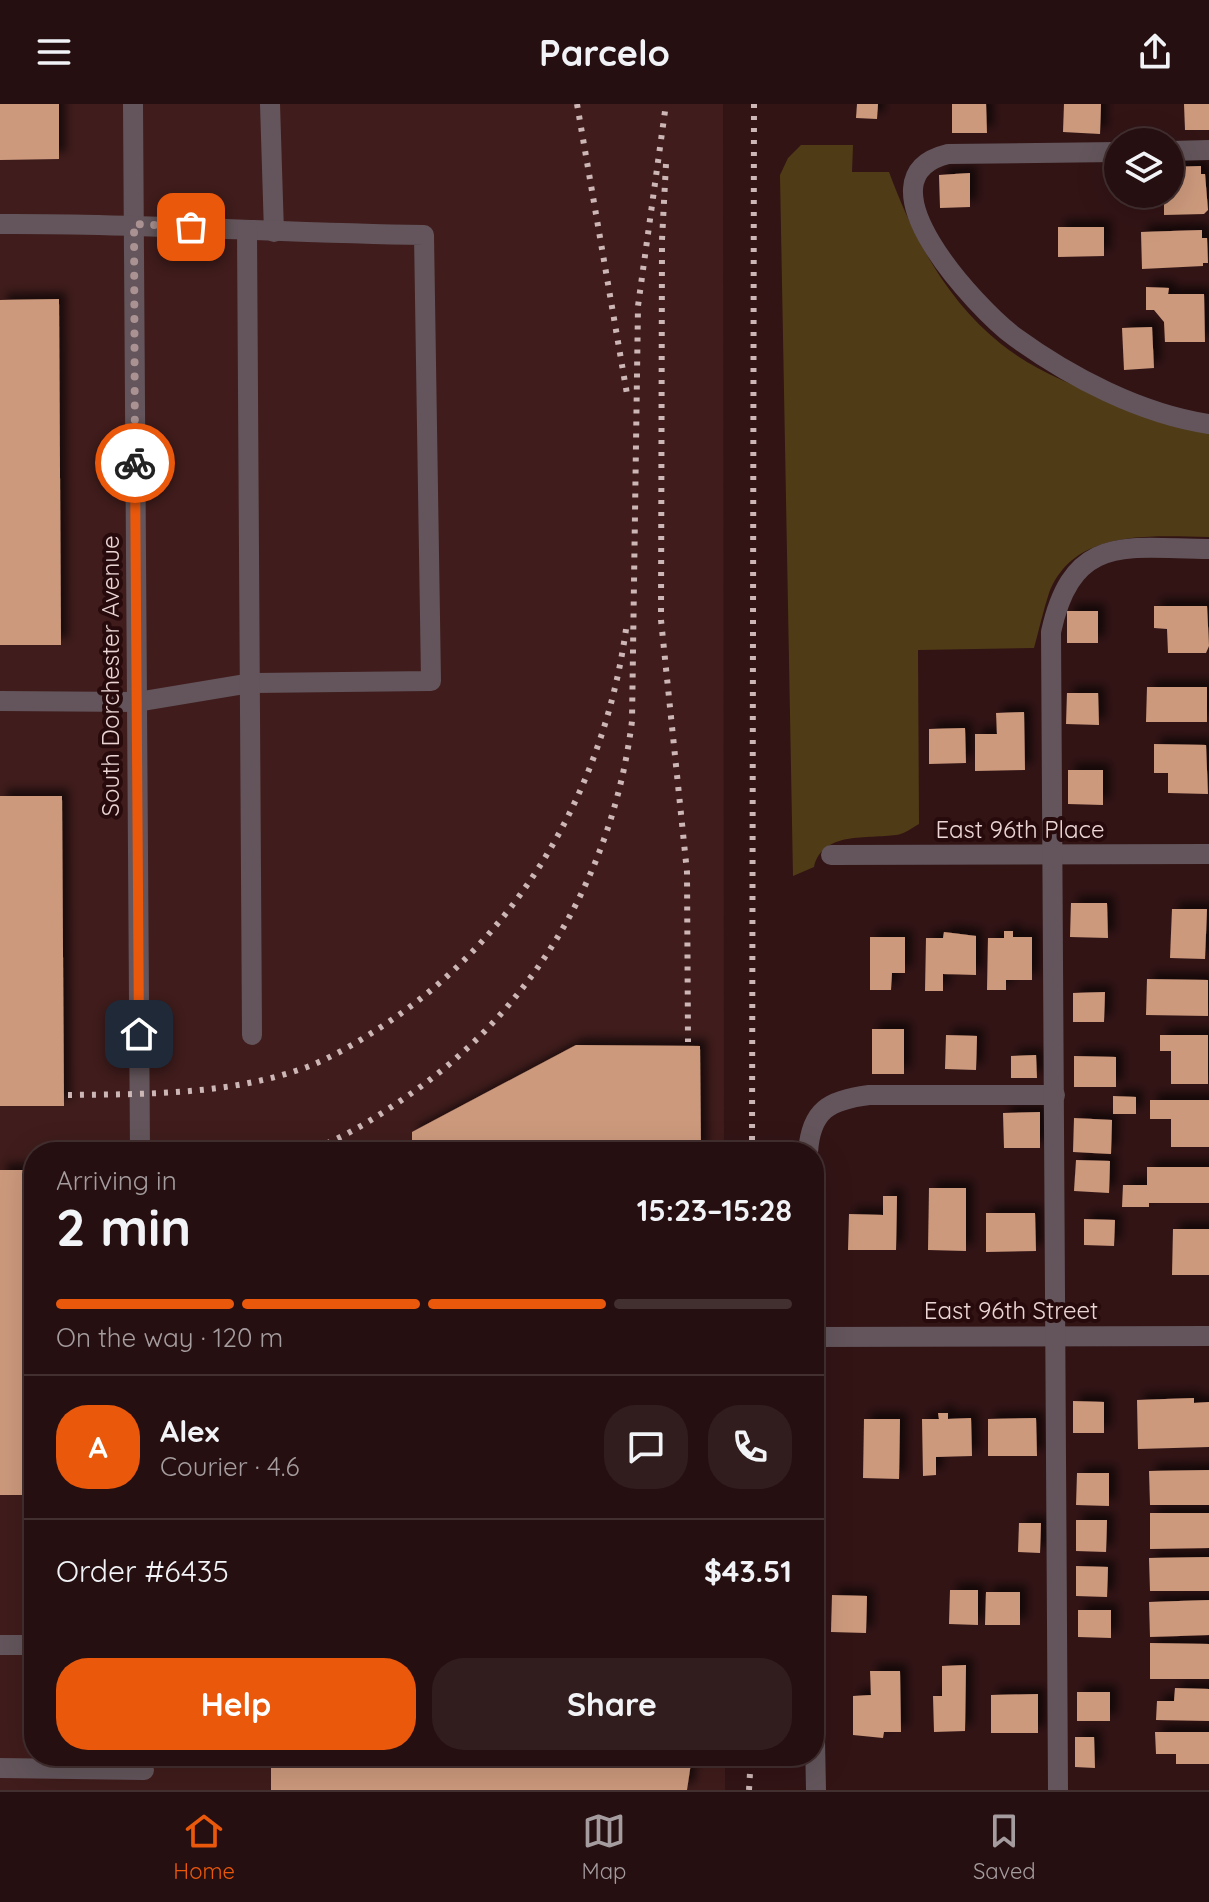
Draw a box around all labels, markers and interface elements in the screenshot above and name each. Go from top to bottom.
icon: menu [32,30,76,74]
text: Parcelo [539,30,670,75]
icon: share [1133,30,1177,74]
map controls [1104,128,1184,208]
button: layers [1104,128,1184,208]
pin [157,193,225,261]
icon: bag [169,205,213,249]
courier [95,423,175,503]
icon: bike [113,441,157,485]
street label: South Dorchester Avenue [95,536,125,816]
street label: East 96th Place [935,814,1105,844]
pin [105,1000,173,1068]
icon: home [117,1012,161,1056]
text: Arriving in [56,1164,177,1197]
text: 15:23–15:28 [637,1191,792,1229]
text: 2 min [56,1194,191,1259]
street label: East 96th Street [924,1295,1098,1325]
text: On the way · 120 m [56,1321,283,1354]
button: chat [604,1405,688,1489]
button: phone [708,1405,792,1489]
text: Alex [160,1412,219,1450]
text: A [88,1428,108,1466]
text: Courier · 4.6 [160,1450,299,1483]
text: Order #6435 [56,1552,229,1590]
text: $43.51 [704,1552,792,1590]
button: Help [56,1658,416,1750]
button: Share [432,1658,792,1750]
tab: Home [173,1809,235,1885]
tab: Map [582,1809,626,1885]
tab: Saved [973,1809,1036,1885]

